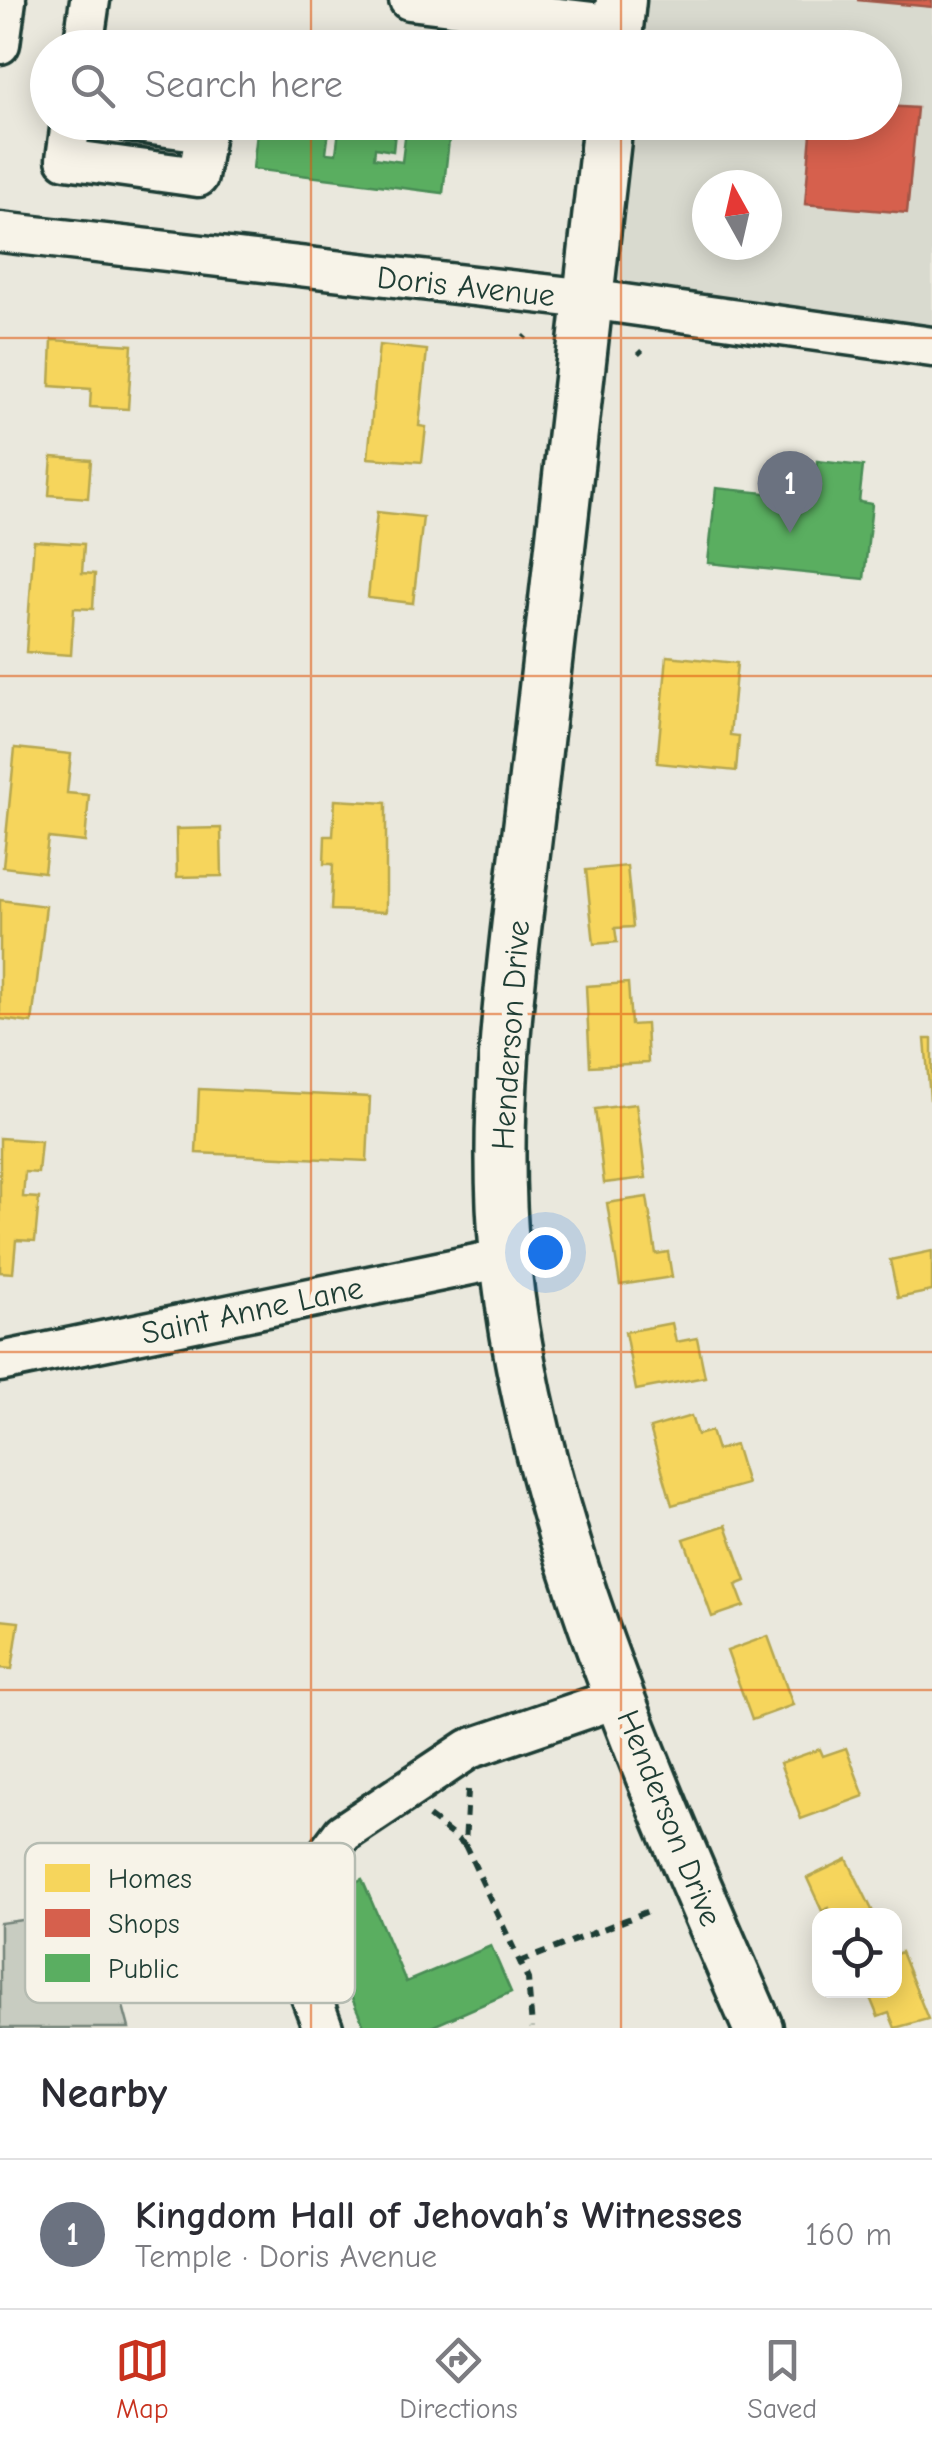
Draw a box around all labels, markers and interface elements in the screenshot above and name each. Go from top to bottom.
search box [30,30,902,140]
icon: search [65,58,120,113]
text: Search here [145,63,343,107]
north arrow [692,170,782,260]
street label: Doris Avenue [375,259,557,314]
pin: 1 [758,450,822,533]
street label: Henderson Drive [484,919,537,1151]
your location [520,1227,571,1278]
street label: Saint Anne Lane [138,1269,366,1352]
street label: Henderson Drive [609,1705,730,1932]
legend [25,1843,355,2003]
text: Homes [108,1863,192,1895]
text: Shops [108,1908,180,1940]
map controls [812,1908,902,1998]
button: locate [812,1908,902,1998]
text: Public [108,1953,179,1985]
text: Nearby [40,2069,167,2118]
text: Kingdom Hall of Jehovah’s Witnesses [135,2194,742,2238]
text: 1 [66,2216,79,2253]
text: 160 m [805,2216,892,2253]
text: Temple · Doris Avenue [135,2238,437,2275]
tab: Map [115,2333,170,2425]
tab: Directions [399,2333,518,2425]
tab: Saved [747,2333,817,2425]

